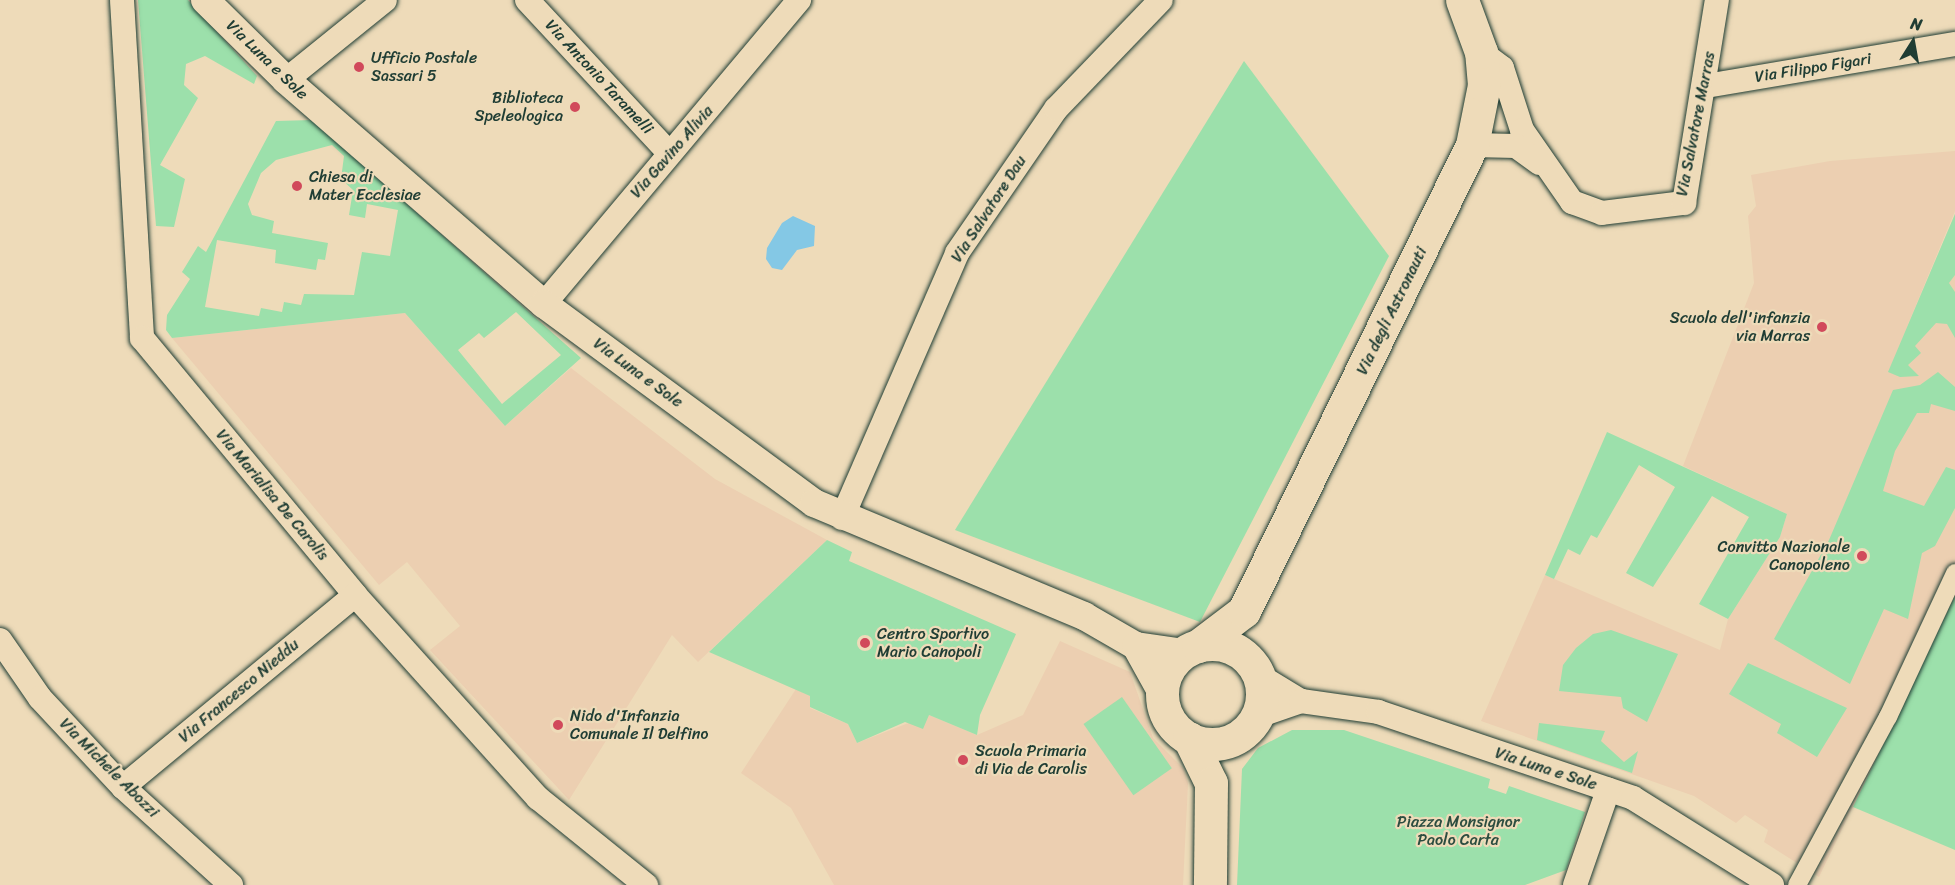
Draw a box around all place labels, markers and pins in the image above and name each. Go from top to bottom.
place label: Ufficio Postale Sassari 5 [371,48,477,86]
marker: Ufficio Postale Sassari 5 [352,60,366,74]
place label: Biblioteca Speleologica [474,88,563,126]
marker: Biblioteca Speleologica [568,100,582,114]
place label: Chiesa di Mater Ecclesiae [309,167,422,205]
marker: Chiesa di Mater Ecclesiae [290,179,304,193]
place label: Scuola dell'infanzia via Marras [1670,308,1810,346]
marker: Scuola dell'infanzia via Marras [1815,320,1829,334]
place label: Convitto Nazionale Canopoleno [1718,537,1850,575]
marker: Convitto Nazionale Canopoleno [1855,549,1869,563]
place label: Centro Sportivo Mario Canopoli [877,624,989,662]
marker: Centro Sportivo Mario Canopoli [858,636,872,650]
place label: Nido d'Infanzia Comunale Il Delfino [570,706,709,744]
marker: Nido d'Infanzia Comunale Il Delfino [551,718,565,732]
place label: Scuola Primaria di Via de Carolis [975,741,1087,779]
marker: Scuola Primaria di Via de Carolis [956,753,970,767]

